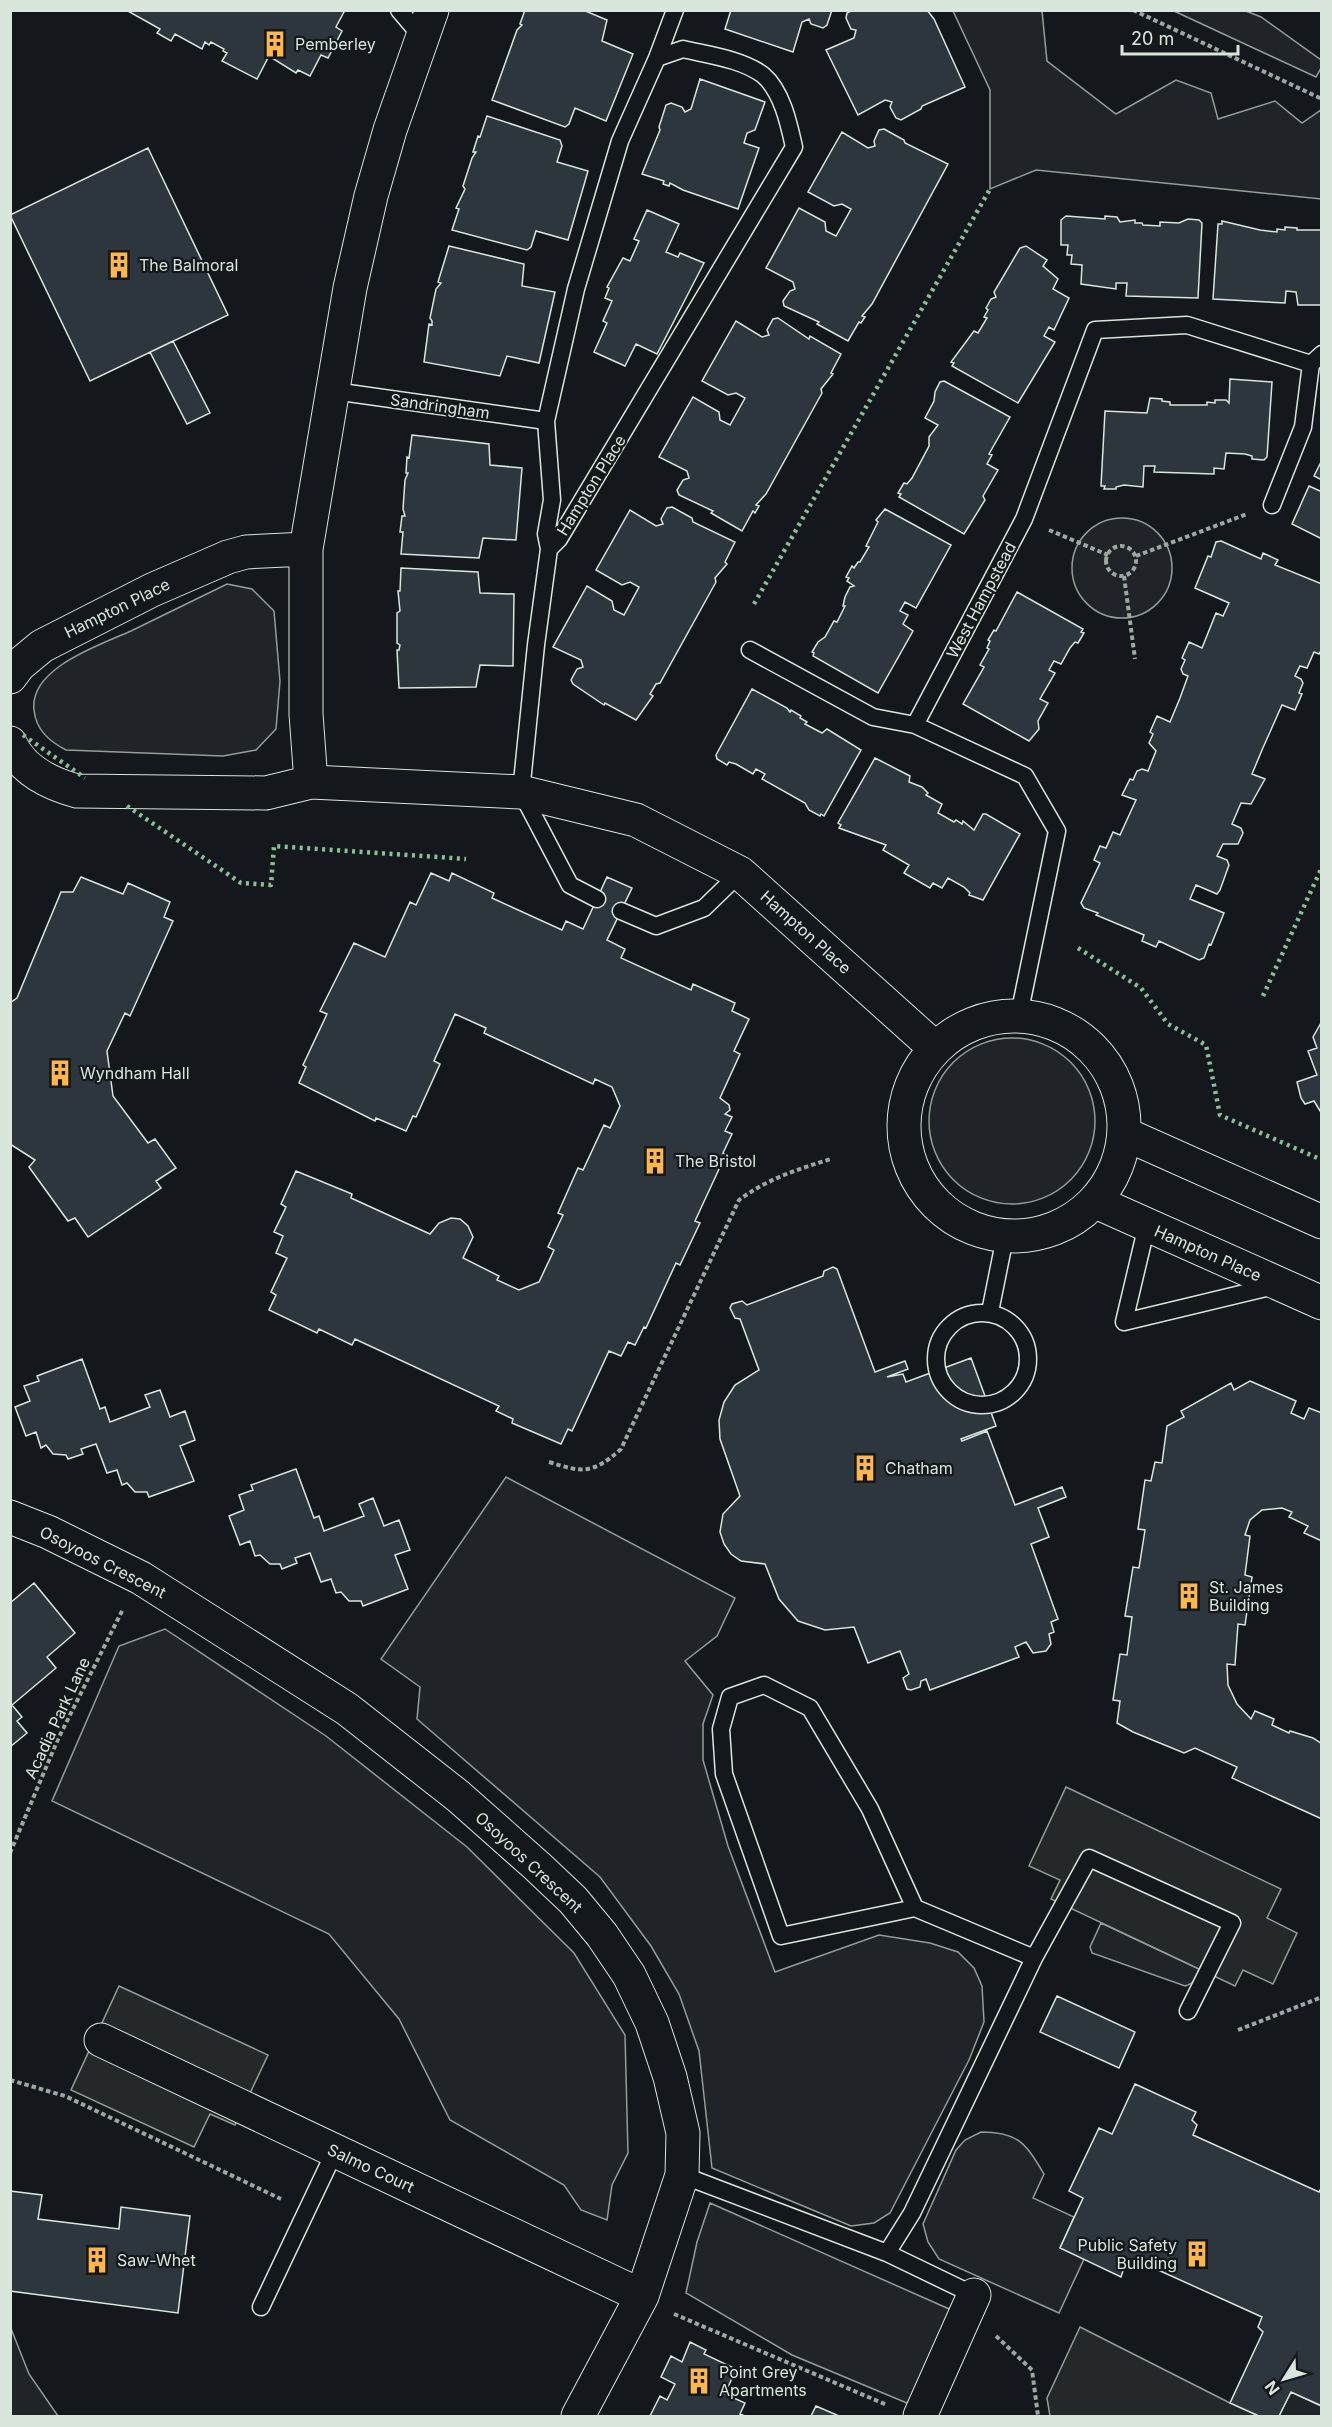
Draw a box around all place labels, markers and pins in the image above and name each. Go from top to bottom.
building icon: Pemberley [260,29,290,59]
place label: Pemberley [295,34,376,54]
building icon: The Balmoral [104,250,134,280]
place label: The Balmoral [139,255,238,275]
building icon: Wyndham Hall [45,1058,75,1088]
place label: Wyndham Hall [80,1063,190,1083]
building icon: The Bristol [640,1146,670,1176]
place label: The Bristol [675,1151,756,1171]
building icon: Chatham [850,1453,880,1483]
place label: Chatham [885,1458,953,1478]
place label: St. James Building [1209,1577,1284,1615]
building icon: St. James Building [1174,1581,1204,1611]
place label: Public Safety Building [1078,2235,1177,2273]
building icon: Public Safety Building [1182,2239,1212,2269]
building icon: Saw-Whet [82,2245,112,2275]
place label: Saw-Whet [117,2250,196,2270]
place label: Point Grey Apartments [719,2362,807,2400]
building icon: Point Grey Apartments [684,2366,714,2396]

